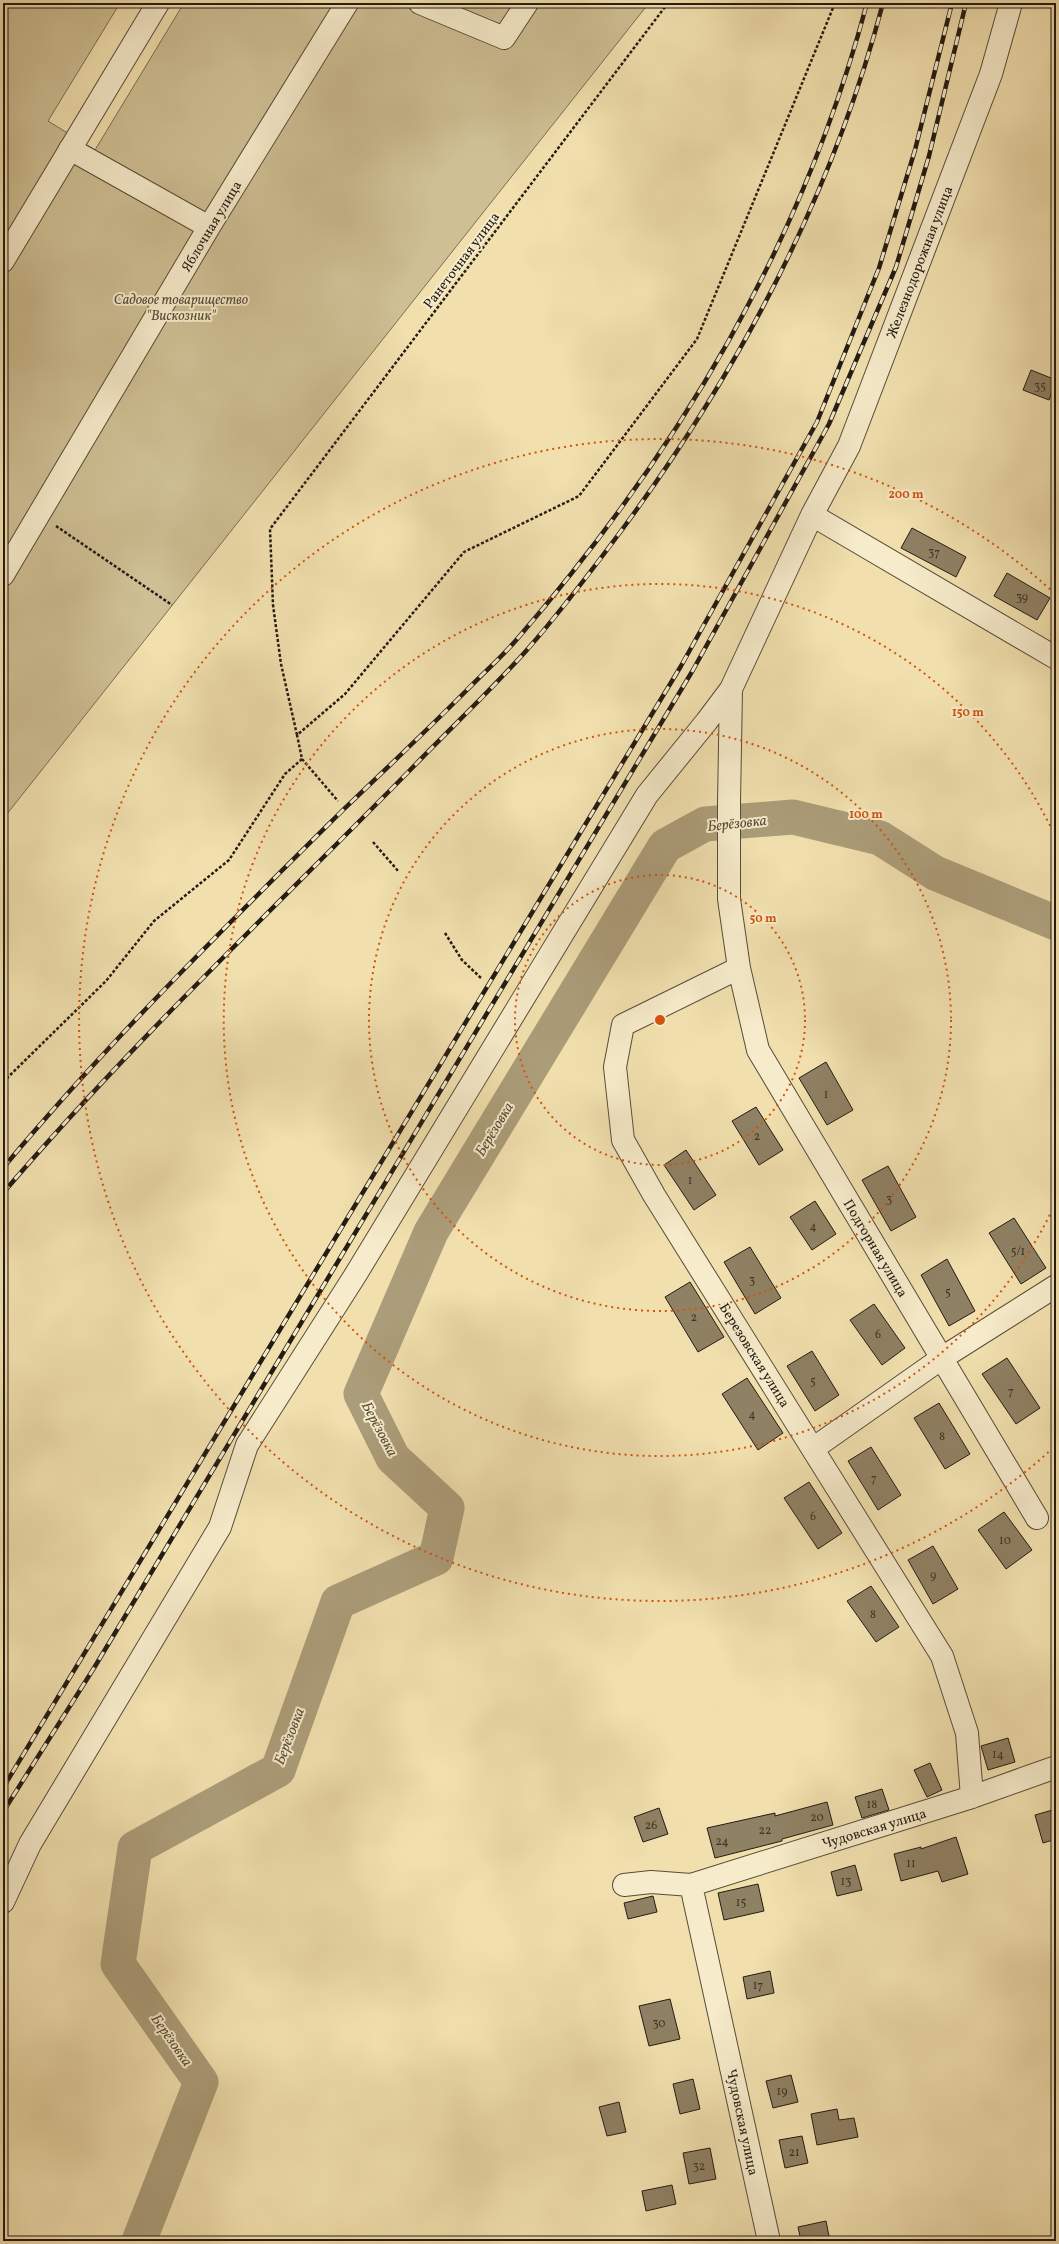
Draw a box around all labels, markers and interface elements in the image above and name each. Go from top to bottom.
street label: Яблочная улица [178,178,247,276]
street label: Железнодорожная улица [883,184,958,341]
street label: Ранеточная улица [420,209,505,313]
park label: Садовое товарищество "Вискозник" [114,291,249,326]
house number: 35 [1034,379,1046,395]
text: 200 m [888,487,924,503]
house number: 37 [928,545,940,561]
house number: 39 [1016,590,1028,606]
text: 150 m [952,705,984,721]
text: 100 m [849,807,883,823]
water label: Берёзовка [706,811,768,838]
text: 50 m [749,911,777,927]
centre of rings [653,1013,667,1027]
house number: 1 [824,1087,828,1103]
water label: Берёзовка [471,1099,520,1161]
house number: 2 [754,1129,760,1145]
house number: 1 [688,1173,692,1189]
house number: 3 [886,1192,892,1208]
street label: Подгорная улица [838,1196,912,1301]
house number: 4 [809,1219,817,1235]
house number: 5/1 [1011,1244,1025,1260]
house number: 3 [749,1273,755,1289]
house number: 5 [945,1285,951,1301]
street label: Березовская улица [714,1300,794,1412]
house number: 2 [691,1310,697,1326]
house number: 6 [875,1327,881,1343]
house number: 5 [810,1374,816,1390]
house number: 7 [1008,1384,1014,1400]
water label: Берёзовка [355,1398,402,1461]
house number: 4 [748,1407,756,1423]
house number: 8 [939,1429,945,1445]
house number: 7 [871,1471,877,1487]
house number: 6 [810,1509,816,1525]
house number: 10 [999,1533,1011,1549]
house number: 9 [930,1568,936,1584]
house number: 8 [870,1607,876,1623]
water label: Берёзовка [270,1705,311,1768]
house number: 14 [992,1747,1004,1763]
house number: 18 [867,1797,877,1813]
street label: Чудовская улица [820,1805,929,1854]
house number: 20 [810,1810,824,1826]
house number: 26 [645,1818,657,1834]
house number: 22 [759,1823,771,1839]
house number: 24 [715,1834,729,1850]
house number: 11 [906,1856,916,1872]
house number: 13 [841,1874,851,1890]
house number: 15 [736,1895,746,1911]
house number: 17 [753,1978,763,1994]
water label: Берёзовка [145,2010,196,2071]
house number: 30 [652,2016,666,2032]
street label: Чудовская улица [721,2067,762,2177]
house number: 19 [777,2084,787,2100]
house number: 21 [788,2145,800,2161]
house number: 32 [693,2159,705,2175]

